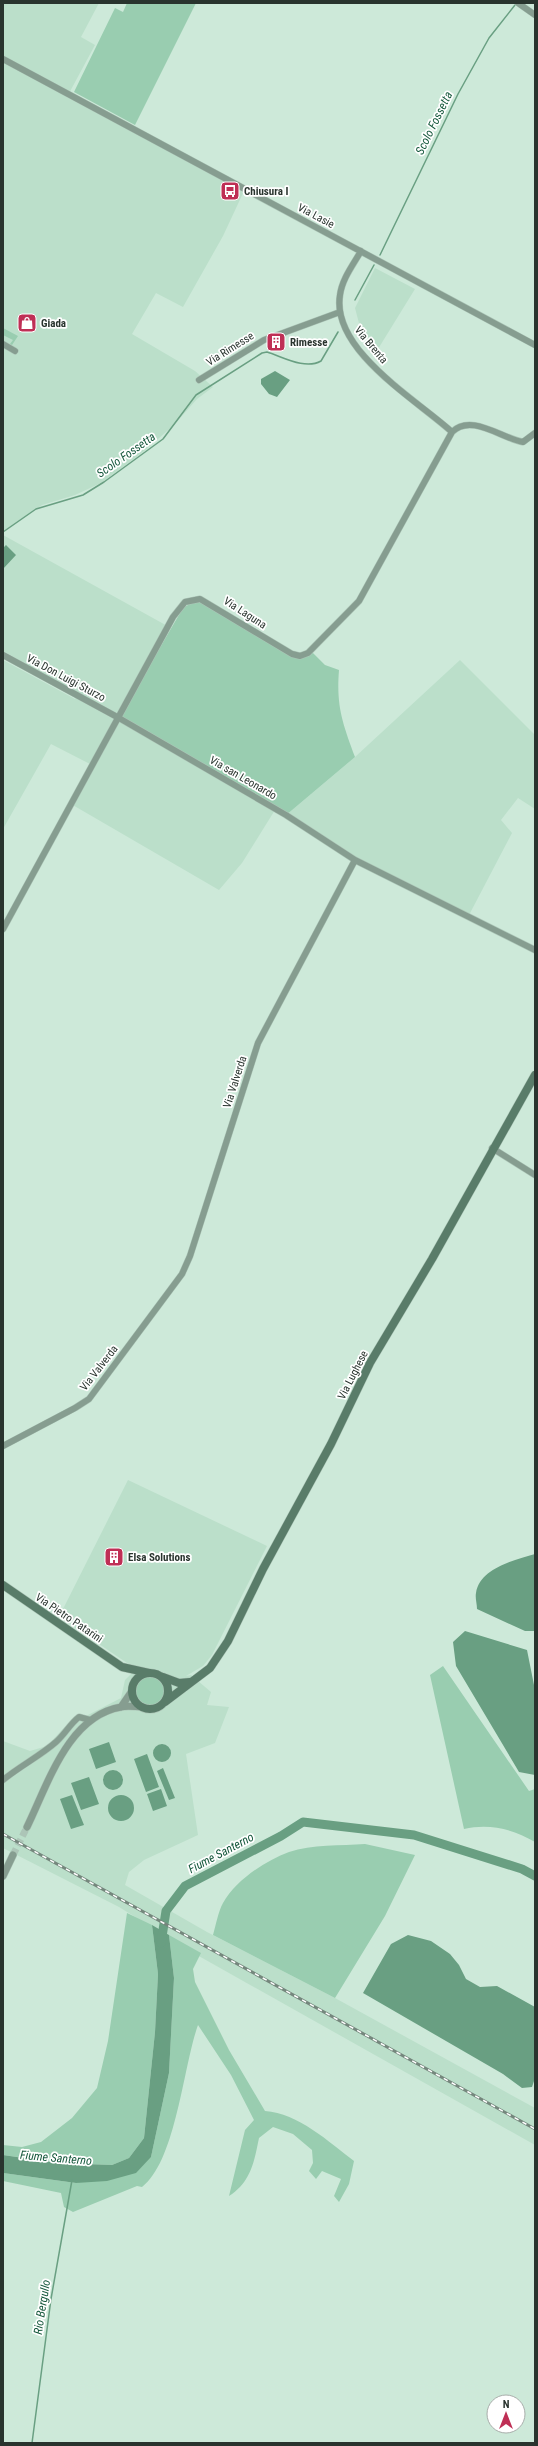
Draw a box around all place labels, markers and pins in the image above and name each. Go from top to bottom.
bus stop icon: Chiusura I [219,180,241,202]
place label: Chiusura I [244,185,288,198]
shop icon: Giada [16,312,38,334]
place label: Giada [41,317,66,330]
building icon: Rimesse [265,331,287,353]
place label: Rimesse [290,336,328,349]
building icon: Elsa Solutions [103,1546,125,1568]
place label: Elsa Solutions [128,1551,191,1564]

